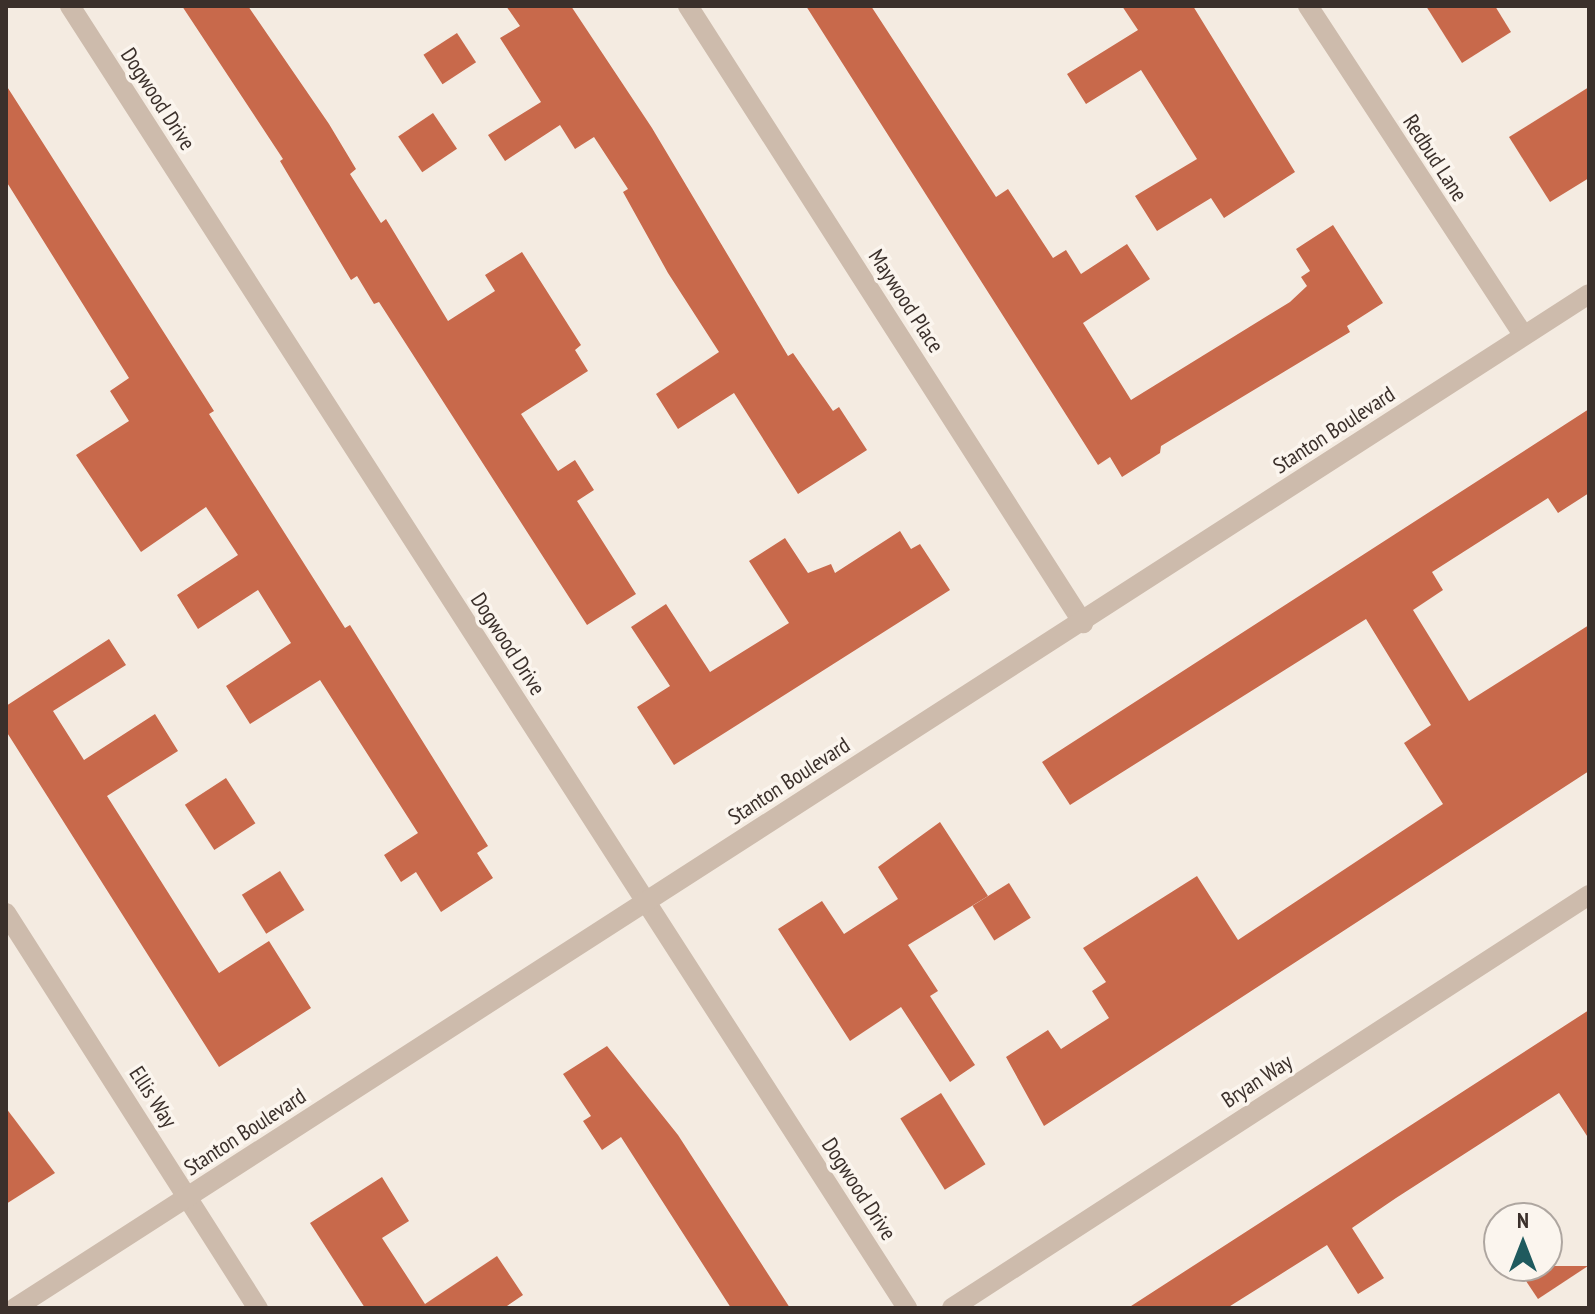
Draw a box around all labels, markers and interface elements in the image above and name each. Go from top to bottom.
street label: Dogwood Drive [115,43,201,155]
street label: Redbud Lane [1397,110,1473,206]
street label: Maywood Place [863,244,949,358]
street label: Stanton Boulevard [1268,381,1400,479]
street label: Dogwood Drive [465,588,551,700]
street label: Stanton Boulevard [723,732,855,830]
street label: Bryan Way [1217,1048,1297,1114]
street label: Ellis Way [124,1061,182,1133]
street label: Stanton Boulevard [179,1083,311,1181]
street label: Dogwood Drive [816,1133,902,1245]
north arrow [1483,1202,1563,1282]
text: N [1517,1206,1529,1234]

